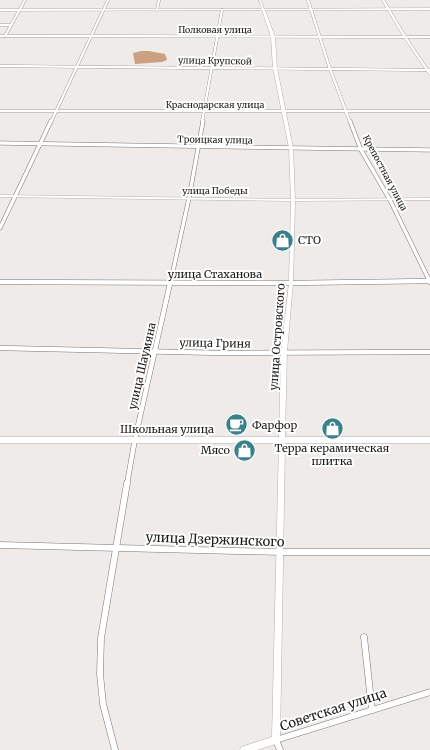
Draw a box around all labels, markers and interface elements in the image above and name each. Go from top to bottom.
street label: Полковая улица [178,24,252,35]
street label: улица Крупской [178,54,252,67]
street label: Краснодарская улица [166,99,264,110]
street label: Троицкая улица [177,133,253,146]
street label: Крепостная улица [361,133,410,213]
street label: улица Победы [182,185,248,196]
shop icon: СТО [269,227,295,253]
place label: СТО [298,233,321,247]
street label: улица Стаханова [168,267,262,281]
street label: улица Островского [266,282,288,391]
street label: улица Шаумяна [125,321,159,411]
street label: улица Гриня [179,335,251,351]
cafe icon: Фарфор [224,412,250,438]
shop icon: Терра керамическая плитка [319,415,345,441]
place label: Фарфор [252,418,298,432]
street label: Школьная улица [120,422,214,436]
shop icon: Мясо [232,437,258,463]
place label: Терра керамическая плитка [275,441,390,468]
place label: Мясо [201,443,231,457]
street label: улица Дзержинского [145,529,285,550]
street label: Советская улица [278,684,389,735]

